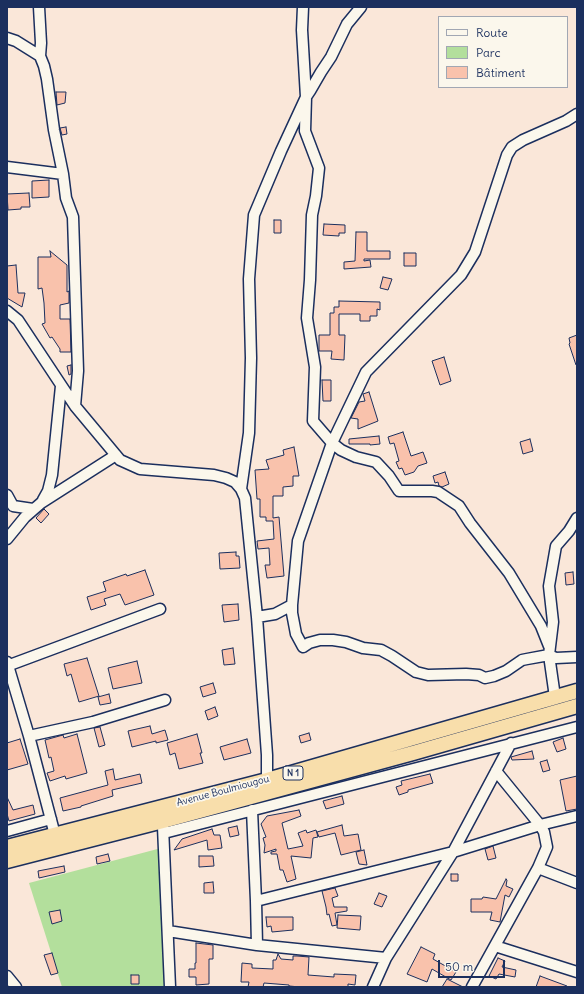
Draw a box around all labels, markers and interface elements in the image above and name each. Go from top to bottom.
legend [438,16,568,88]
text: Route [476,25,508,40]
text: Parc [476,45,501,60]
text: Bâtiment [476,65,525,80]
road number: N 1 [283,766,303,780]
street label: Avenue Boulmiougou [175,773,271,809]
scale bar [440,952,507,978]
text: 50 m [445,959,473,974]

